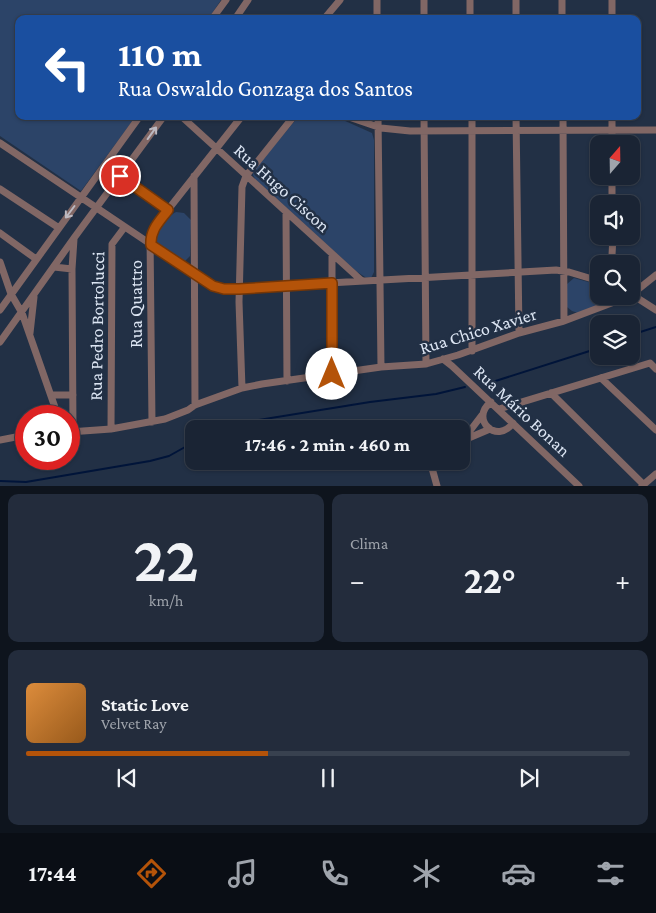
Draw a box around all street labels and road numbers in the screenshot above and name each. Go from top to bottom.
street label: Rua Hugo Ciscon [230,140,334,236]
street label: Rua Pedro Bortolucci [86,251,108,401]
street label: Rua Quattro [126,260,146,348]
street label: Rua Chico Xavier [417,304,540,358]
street label: Rua Mário Bonan [470,361,574,461]

